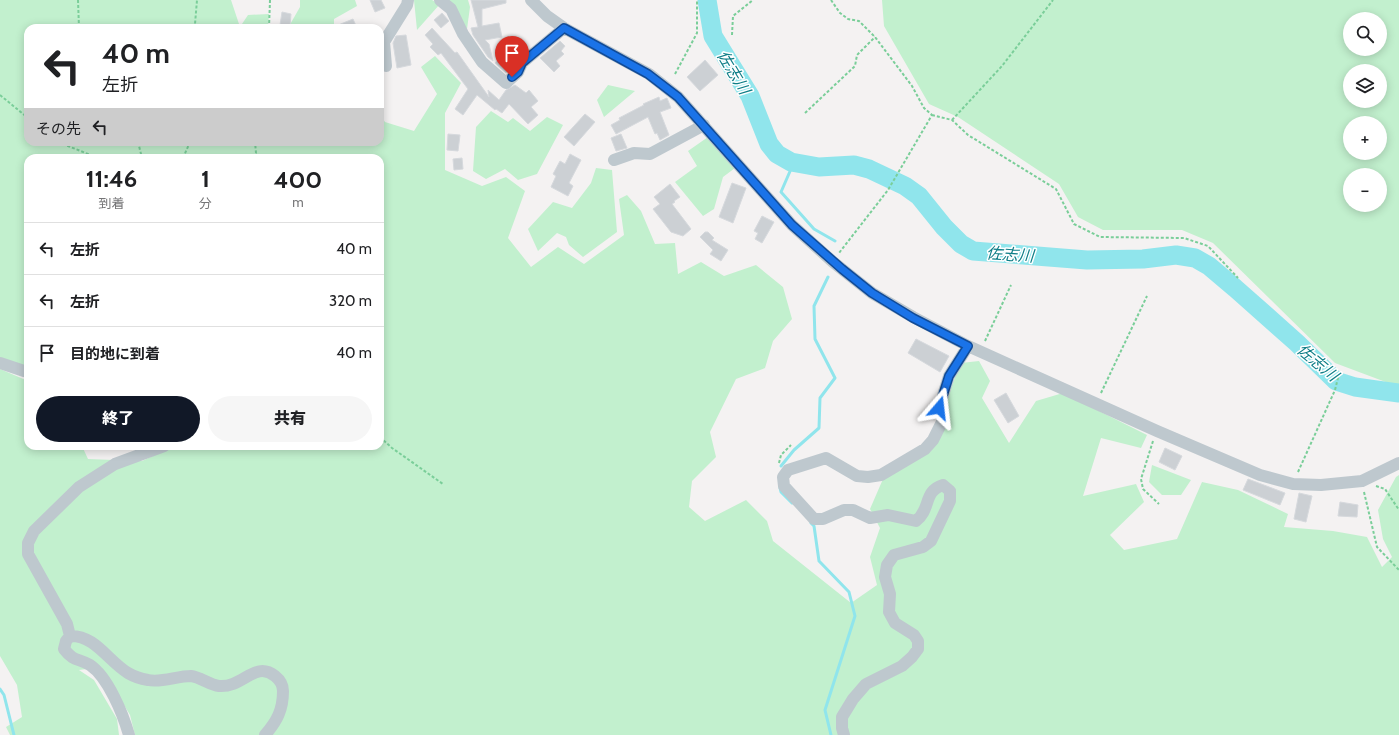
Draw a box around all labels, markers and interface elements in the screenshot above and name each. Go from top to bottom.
map controls [1343,12,1387,212]
button: search [1343,12,1387,56]
text: 40 m [102,36,170,70]
pin [495,36,529,77]
icon: left [36,40,88,92]
icon: arrive [501,42,523,64]
water label: 佐志川 [713,47,755,99]
button: layers [1343,64,1387,108]
text: 左折 [102,74,138,96]
icon: left [89,116,111,138]
button: + [1343,116,1387,160]
text: その先 [36,120,81,138]
text: 11:46 [86,164,137,193]
text: 1 [201,164,210,193]
text: 400 [274,165,322,194]
button: − [1343,168,1387,212]
text: m [292,194,304,210]
text: 到着 [98,195,124,211]
text: 分 [199,195,212,211]
icon: left [36,238,58,260]
text: 40 m [336,240,372,258]
text: 左折 [70,241,100,259]
water label: 佐志川 [985,243,1037,266]
icon: left [36,290,58,312]
text: 320 m [329,292,372,310]
text: 左折 [70,293,100,311]
water label: 佐志川 [1293,340,1344,386]
icon: arrive [36,342,58,364]
text: 40 m [336,344,372,362]
text: 目的地に到着 [70,345,160,363]
position arrow [918,387,960,429]
button: 終了 [36,396,200,442]
button: 共有 [208,396,372,442]

